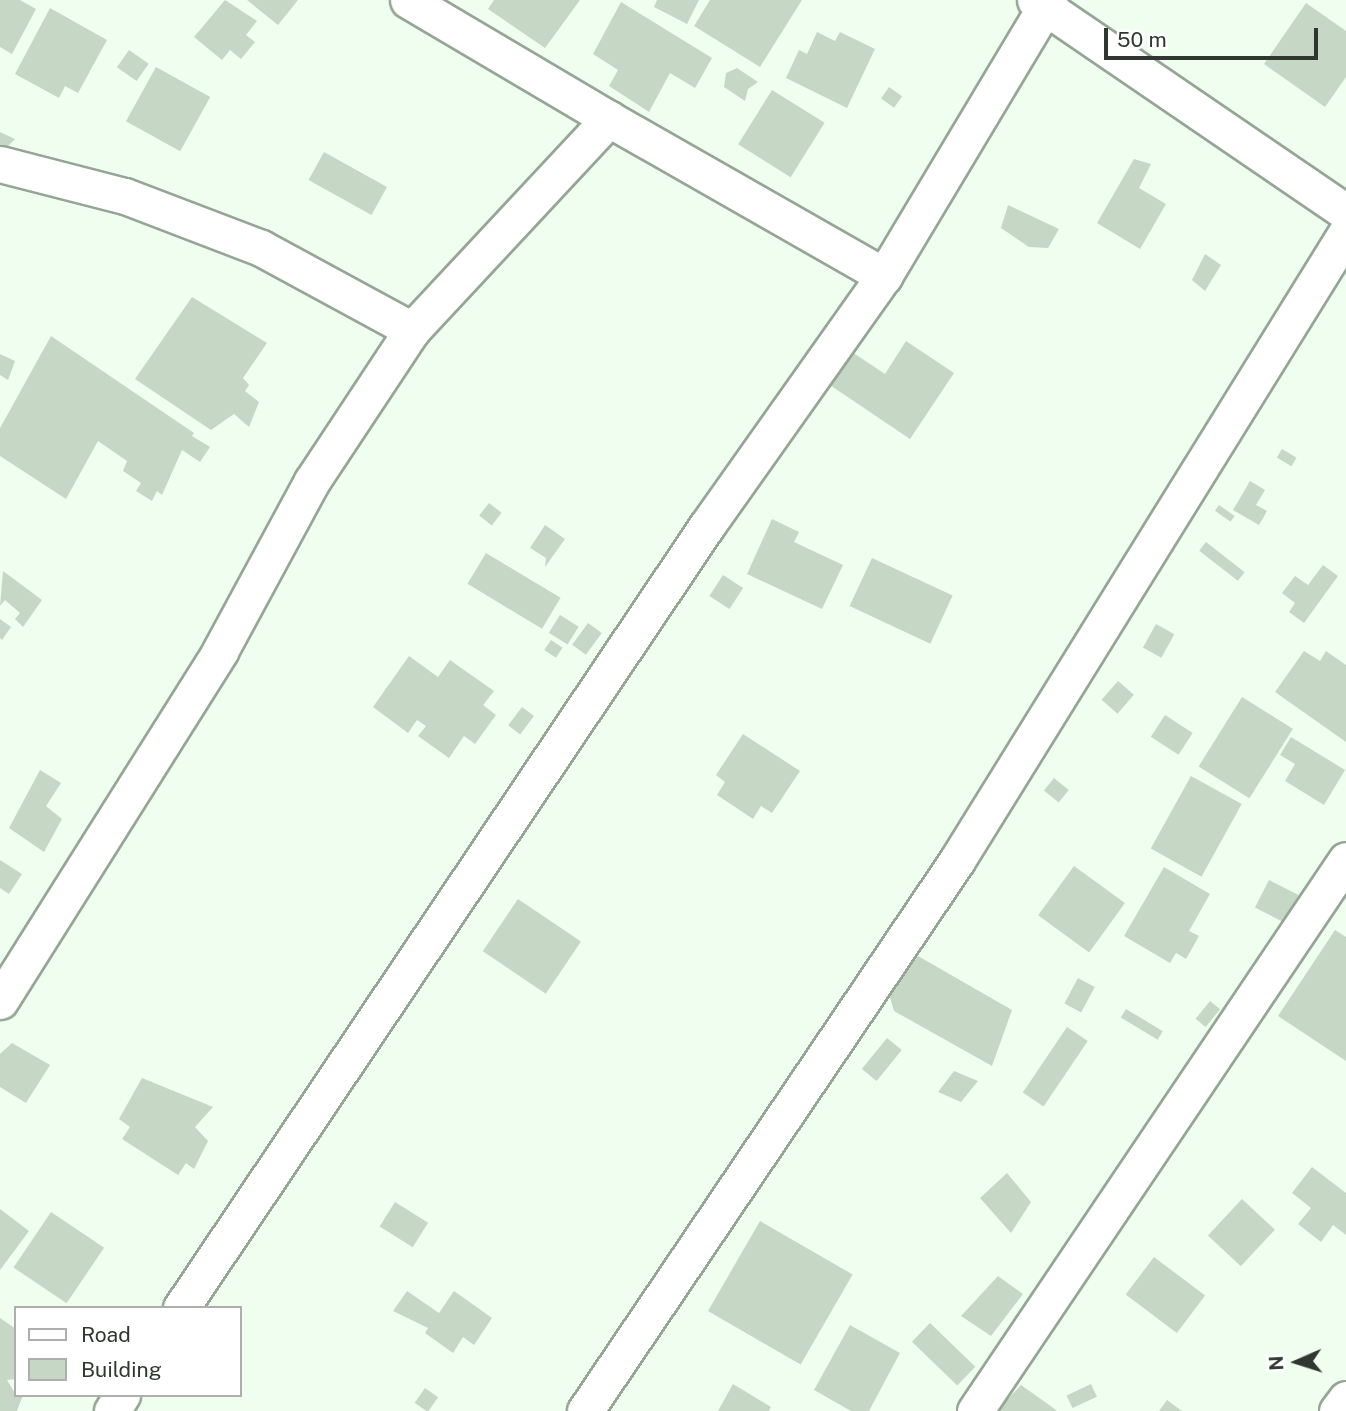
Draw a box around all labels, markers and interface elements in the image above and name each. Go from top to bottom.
scale bar [1108,14,1322,58]
text: 50 m [1117,27,1167,52]
legend [14,1306,242,1397]
text: Road [81,1322,131,1347]
north arrow [1262,1327,1332,1397]
text: N [1265,1355,1287,1371]
text: Building [81,1357,162,1382]

